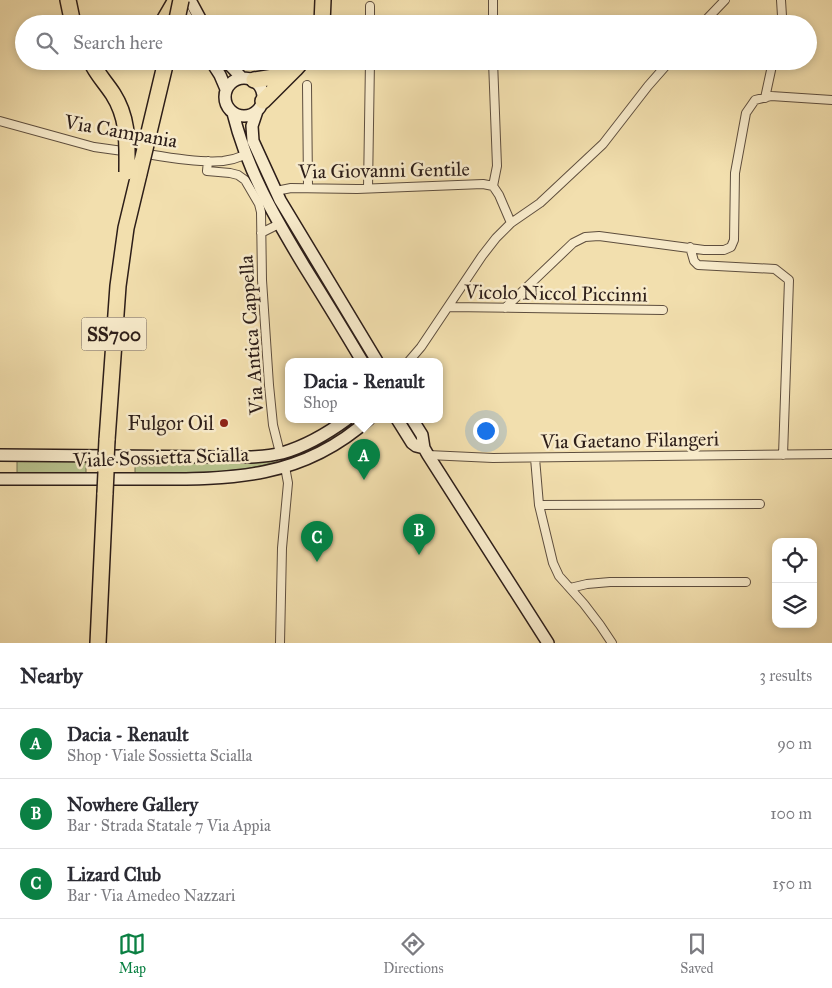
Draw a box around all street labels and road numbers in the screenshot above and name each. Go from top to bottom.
street label: Via Campania [62,109,180,153]
street label: Via Giovanni Gentile [297,157,470,184]
street label: Via Antica Cappella [233,254,269,417]
street label: Vicolo Niccol Piccinni [463,279,648,307]
road number: SS700 [82,318,146,350]
street label: Via Gaetano Filangeri [540,426,720,455]
street label: Viale Sossietta Scialla [72,442,250,472]

